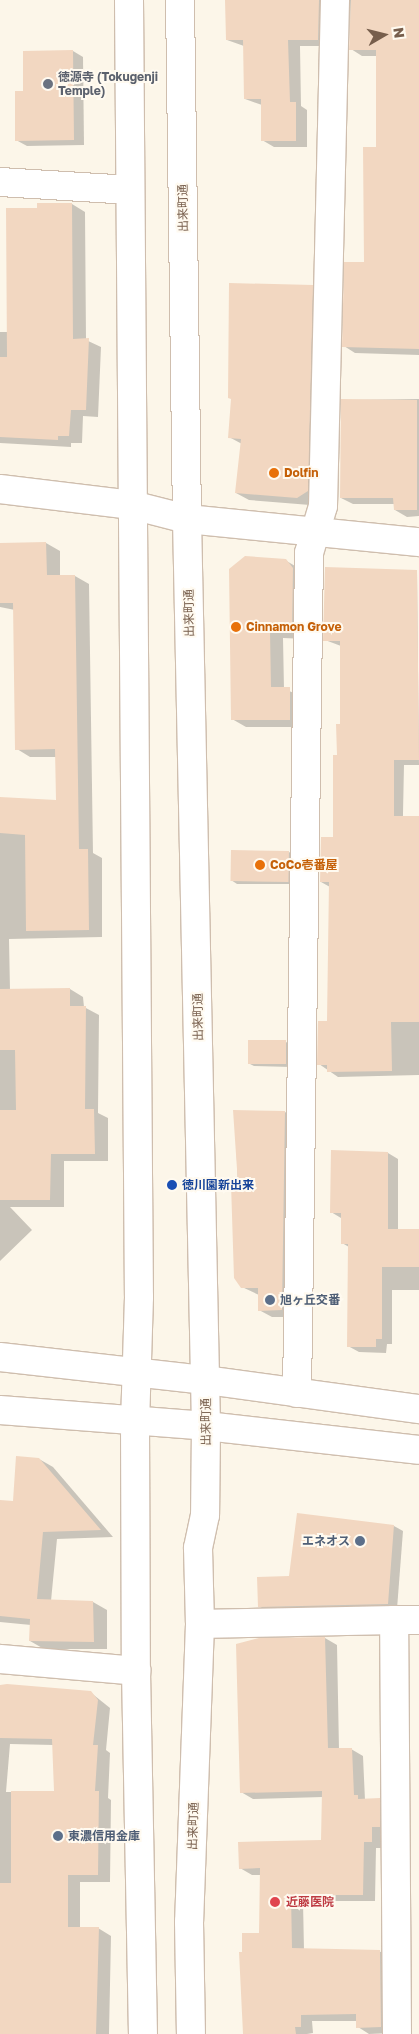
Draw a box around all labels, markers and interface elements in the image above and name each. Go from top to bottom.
north arrow [359,10,409,60]
text: N [390,26,409,39]
place label: 徳源寺 (Tokugenji Temple) [58,70,158,98]
marker: 徳源寺 (Tokugenji Temple) [42,78,54,90]
street label: 出来町通 [175,184,191,232]
place label: Dolfin [284,466,319,480]
marker: Dolfin [268,467,280,479]
street label: 出来町通 [181,589,197,637]
place label: Cinnamon Grove [246,620,342,634]
marker: Cinnamon Grove [230,621,242,633]
place label: CoCo壱番屋 [270,858,337,872]
marker: CoCo壱番屋 [254,859,266,871]
street label: 出来町通 [190,993,206,1041]
place label: 徳川園新出来 [182,1178,254,1192]
marker: 徳川園新出来 [166,1179,178,1191]
place label: 旭ヶ丘交番 [280,1293,340,1307]
marker: 旭ヶ丘交番 [264,1294,276,1306]
street label: 出来町通 [199,1398,213,1446]
place label: エネオス [302,1534,350,1548]
marker: エネオス [354,1535,366,1547]
street label: 出来町通 [185,1802,201,1850]
place label: 東濃信用金庫 [68,1829,140,1843]
marker: 東濃信用金庫 [52,1830,64,1842]
marker: 近藤医院 [268,1895,282,1909]
place label: 近藤医院 [286,1895,334,1909]

